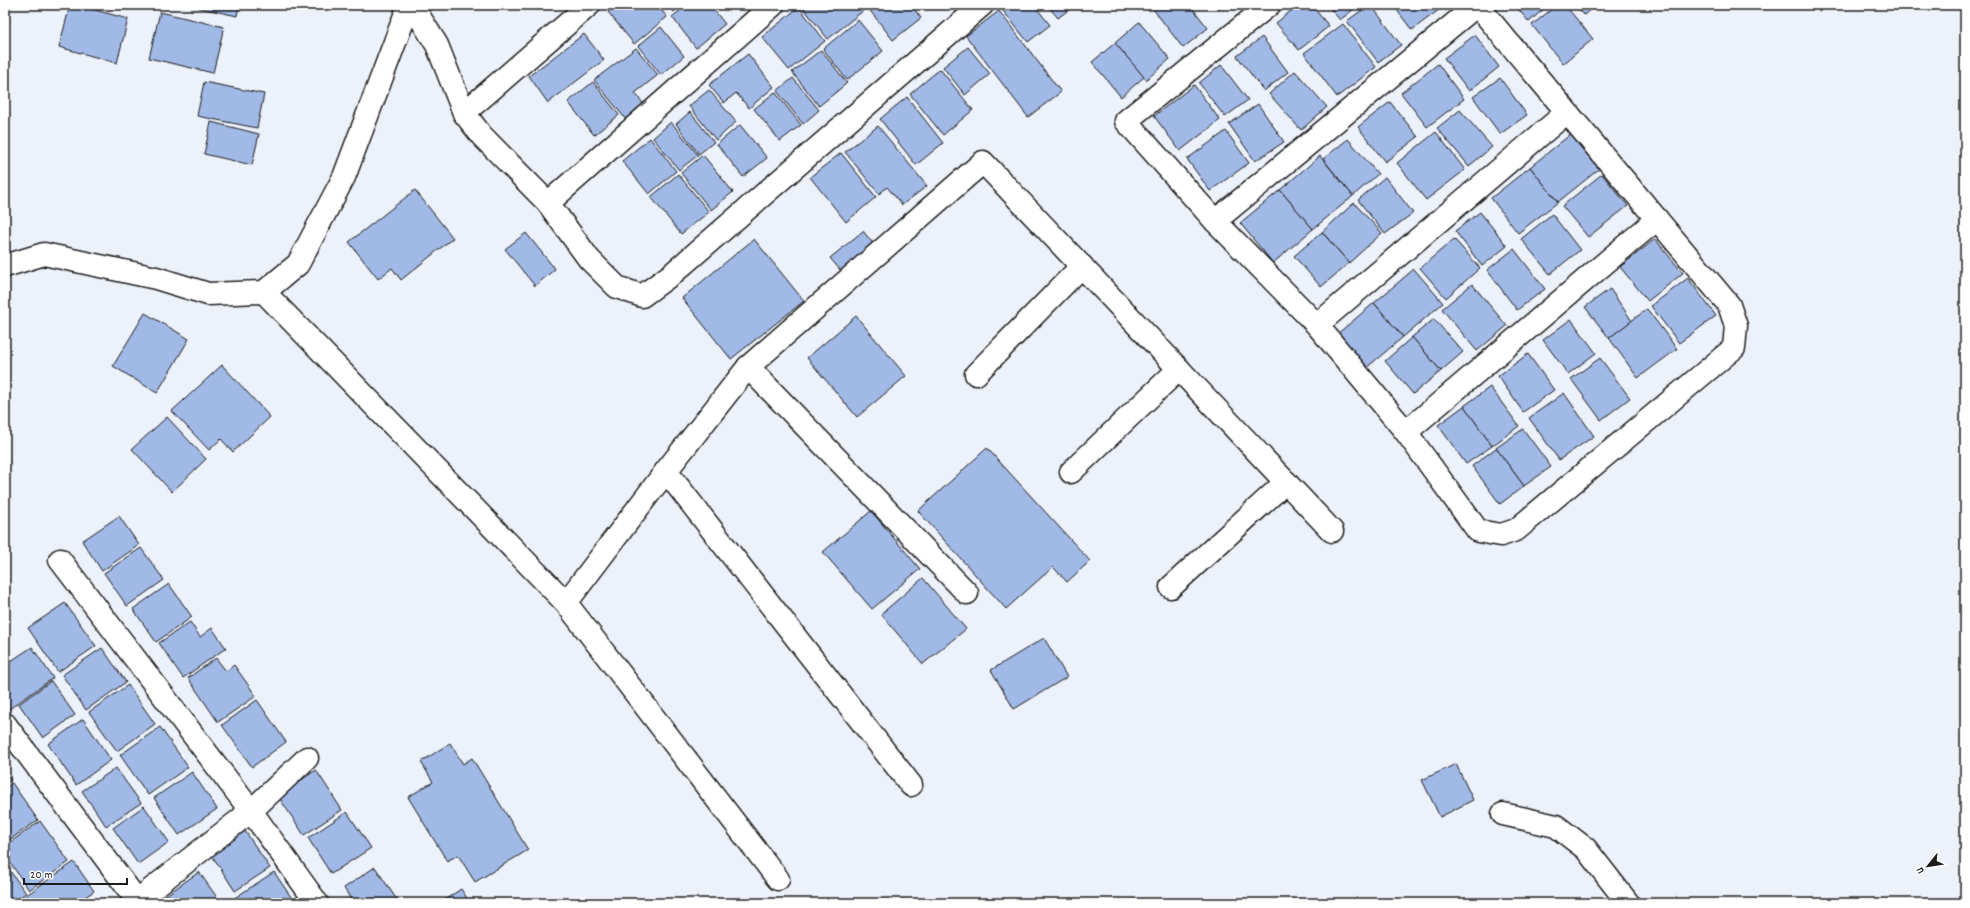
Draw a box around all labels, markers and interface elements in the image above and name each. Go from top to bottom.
north arrow [1908,846,1948,886]
scale bar [24,860,127,886]
text: U [1913,864,1929,876]
text: 20 m [30,867,53,884]

